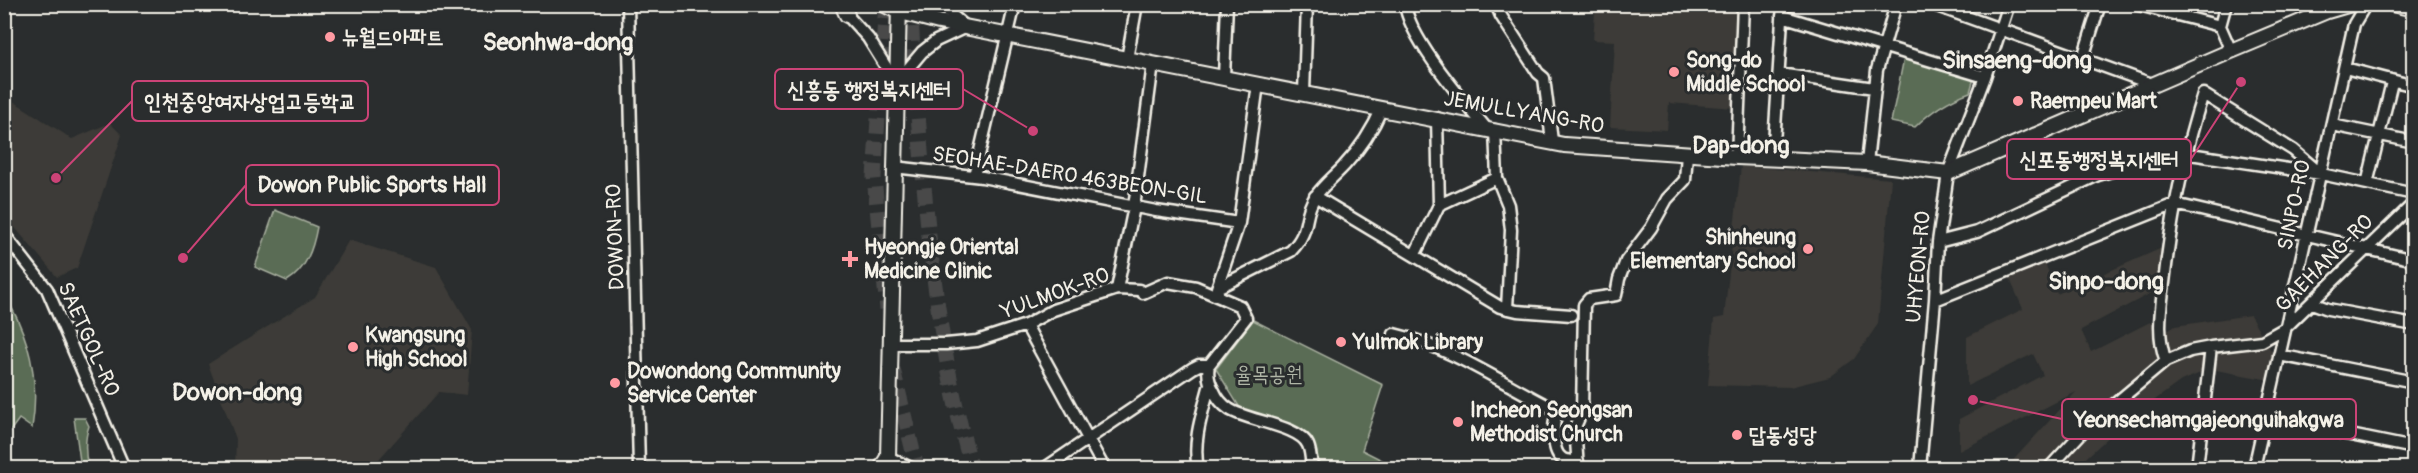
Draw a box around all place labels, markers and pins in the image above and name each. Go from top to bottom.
place label: 뉴월드아파트 [342,24,443,51]
marker: 뉴월드아파트 [323,30,337,44]
place label: Song-do Middle School [1686,47,1806,98]
marker: Song-do Middle School [1667,65,1681,79]
callout: 신흥동 행정복지센터 [775,69,963,109]
callout: 인천중앙여자상업고등학교 [132,81,368,121]
place label: Raempeu Mart [2030,88,2157,115]
marker: Raempeu Mart [2011,94,2025,108]
callout: 신포동행정복지센터 [2007,139,2191,179]
callout: Dowon Public Sports Hall [246,165,499,205]
place label: Shinheung Elementary School [1630,224,1796,275]
place label: Hyeongje Oriental Medicine Clinic [864,234,1019,285]
marker: Shinheung Elementary School [1801,242,1815,256]
marker: Hyeongje Oriental Medicine Clinic [841,250,859,268]
place label: Kwangsung High School [365,322,468,373]
place label: Yulmok Library [1352,329,1483,356]
marker: Yulmok Library [1334,335,1348,349]
marker: Kwangsung High School [346,340,360,354]
place label: Dowondong Community Service Center [627,358,841,409]
marker: Dowondong Community Service Center [608,376,622,390]
place label: Incheon Seongsan Methodist Church [1470,397,1633,448]
callout: Yeonsechamgajeonguihakgwa [2062,399,2356,439]
marker: Incheon Seongsan Methodist Church [1451,415,1465,429]
place label: 답동성당 [1749,422,1817,449]
marker: 답동성당 [1730,428,1744,442]

